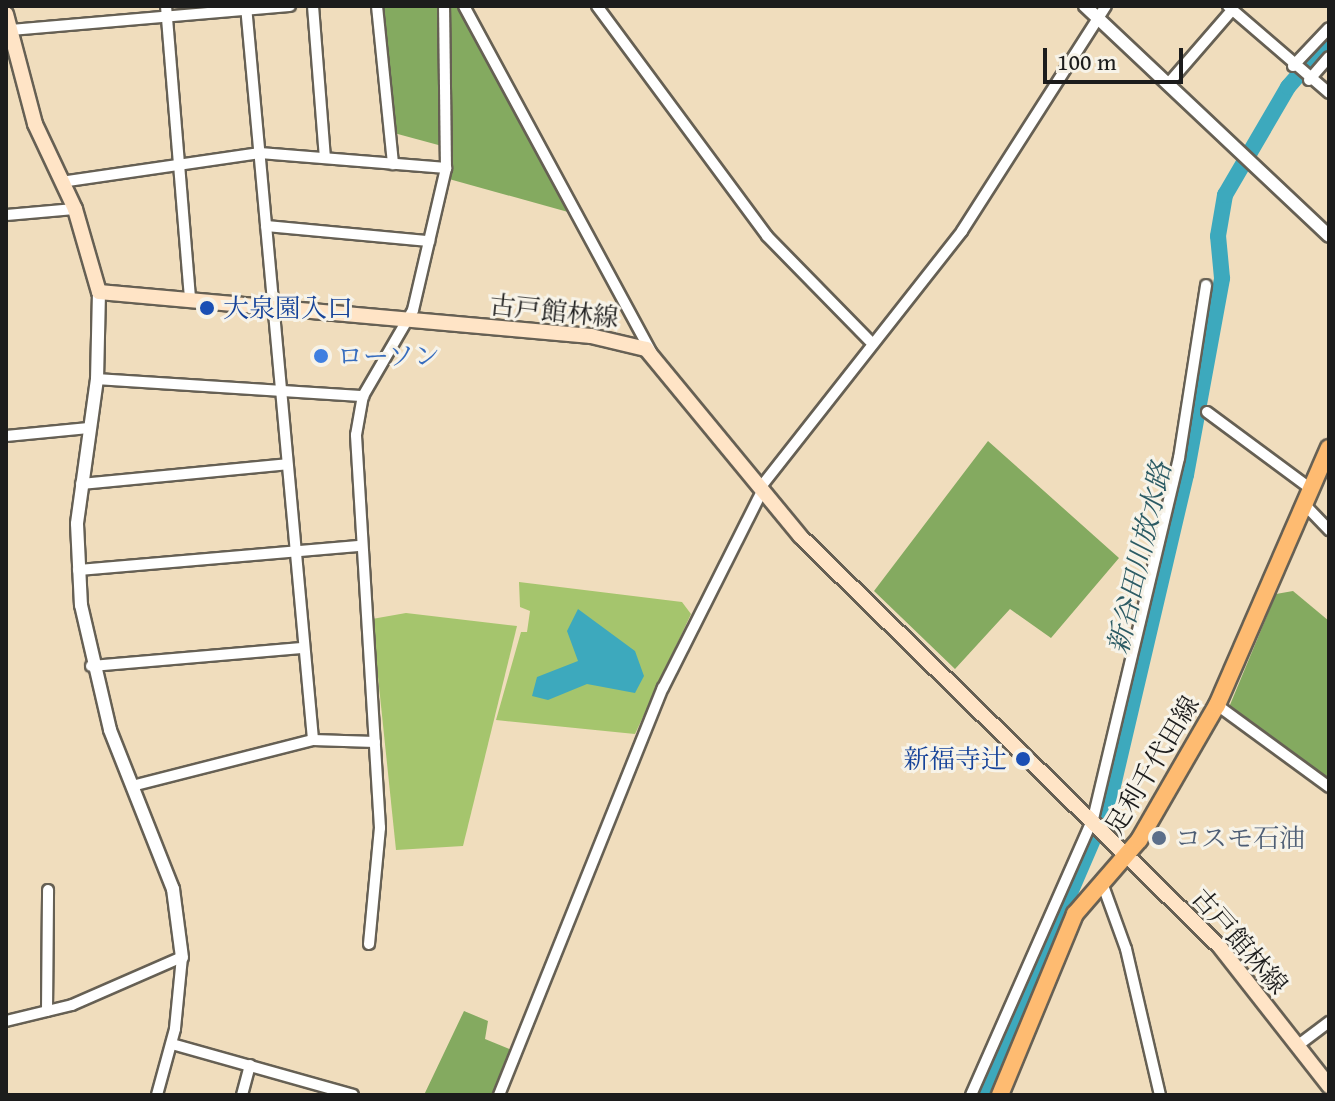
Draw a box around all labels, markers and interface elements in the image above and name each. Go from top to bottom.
scale bar [1047,32,1187,82]
text: 100 m [1057,44,1117,79]
street label: 古戸館林線 [488,289,620,333]
place label: 大泉園入口 [223,292,353,324]
marker: 大泉園入口 [198,299,216,317]
place label: ローソン [337,340,441,372]
marker: ローソン [312,347,330,365]
water label: 新谷田川放水路 [1101,459,1177,657]
street label: 足利千代田線 [1098,690,1206,840]
place label: 新福寺辻 [903,743,1007,775]
marker: 新福寺辻 [1014,750,1032,768]
place label: コスモ石油 [1175,822,1305,854]
marker: コスモ石油 [1150,829,1168,847]
street label: 古戸館林線 [1186,882,1294,1000]

